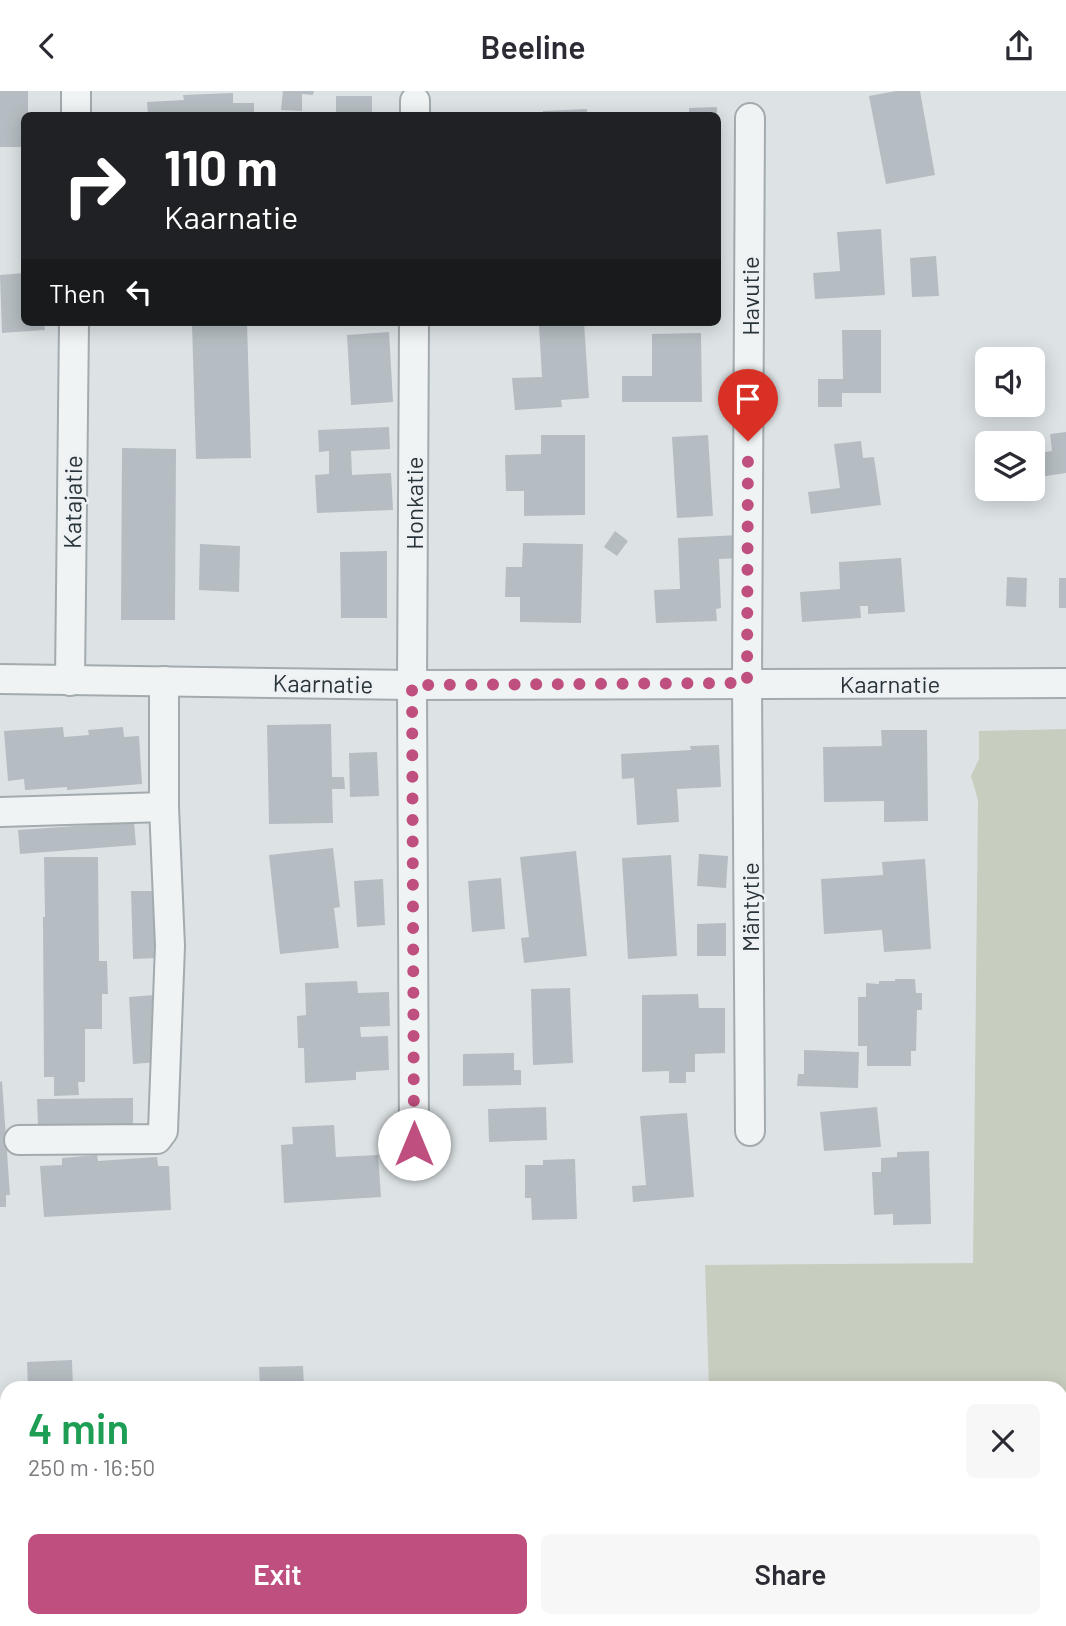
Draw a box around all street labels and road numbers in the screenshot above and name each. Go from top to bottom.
street label: Havutie [735,256,764,336]
street label: Katajatie [57,455,87,549]
street label: Honkatie [399,456,428,550]
street label: Kaarnatie [272,668,374,698]
street label: Kaarnatie [840,669,940,698]
street label: Mäntytie [735,862,764,952]

